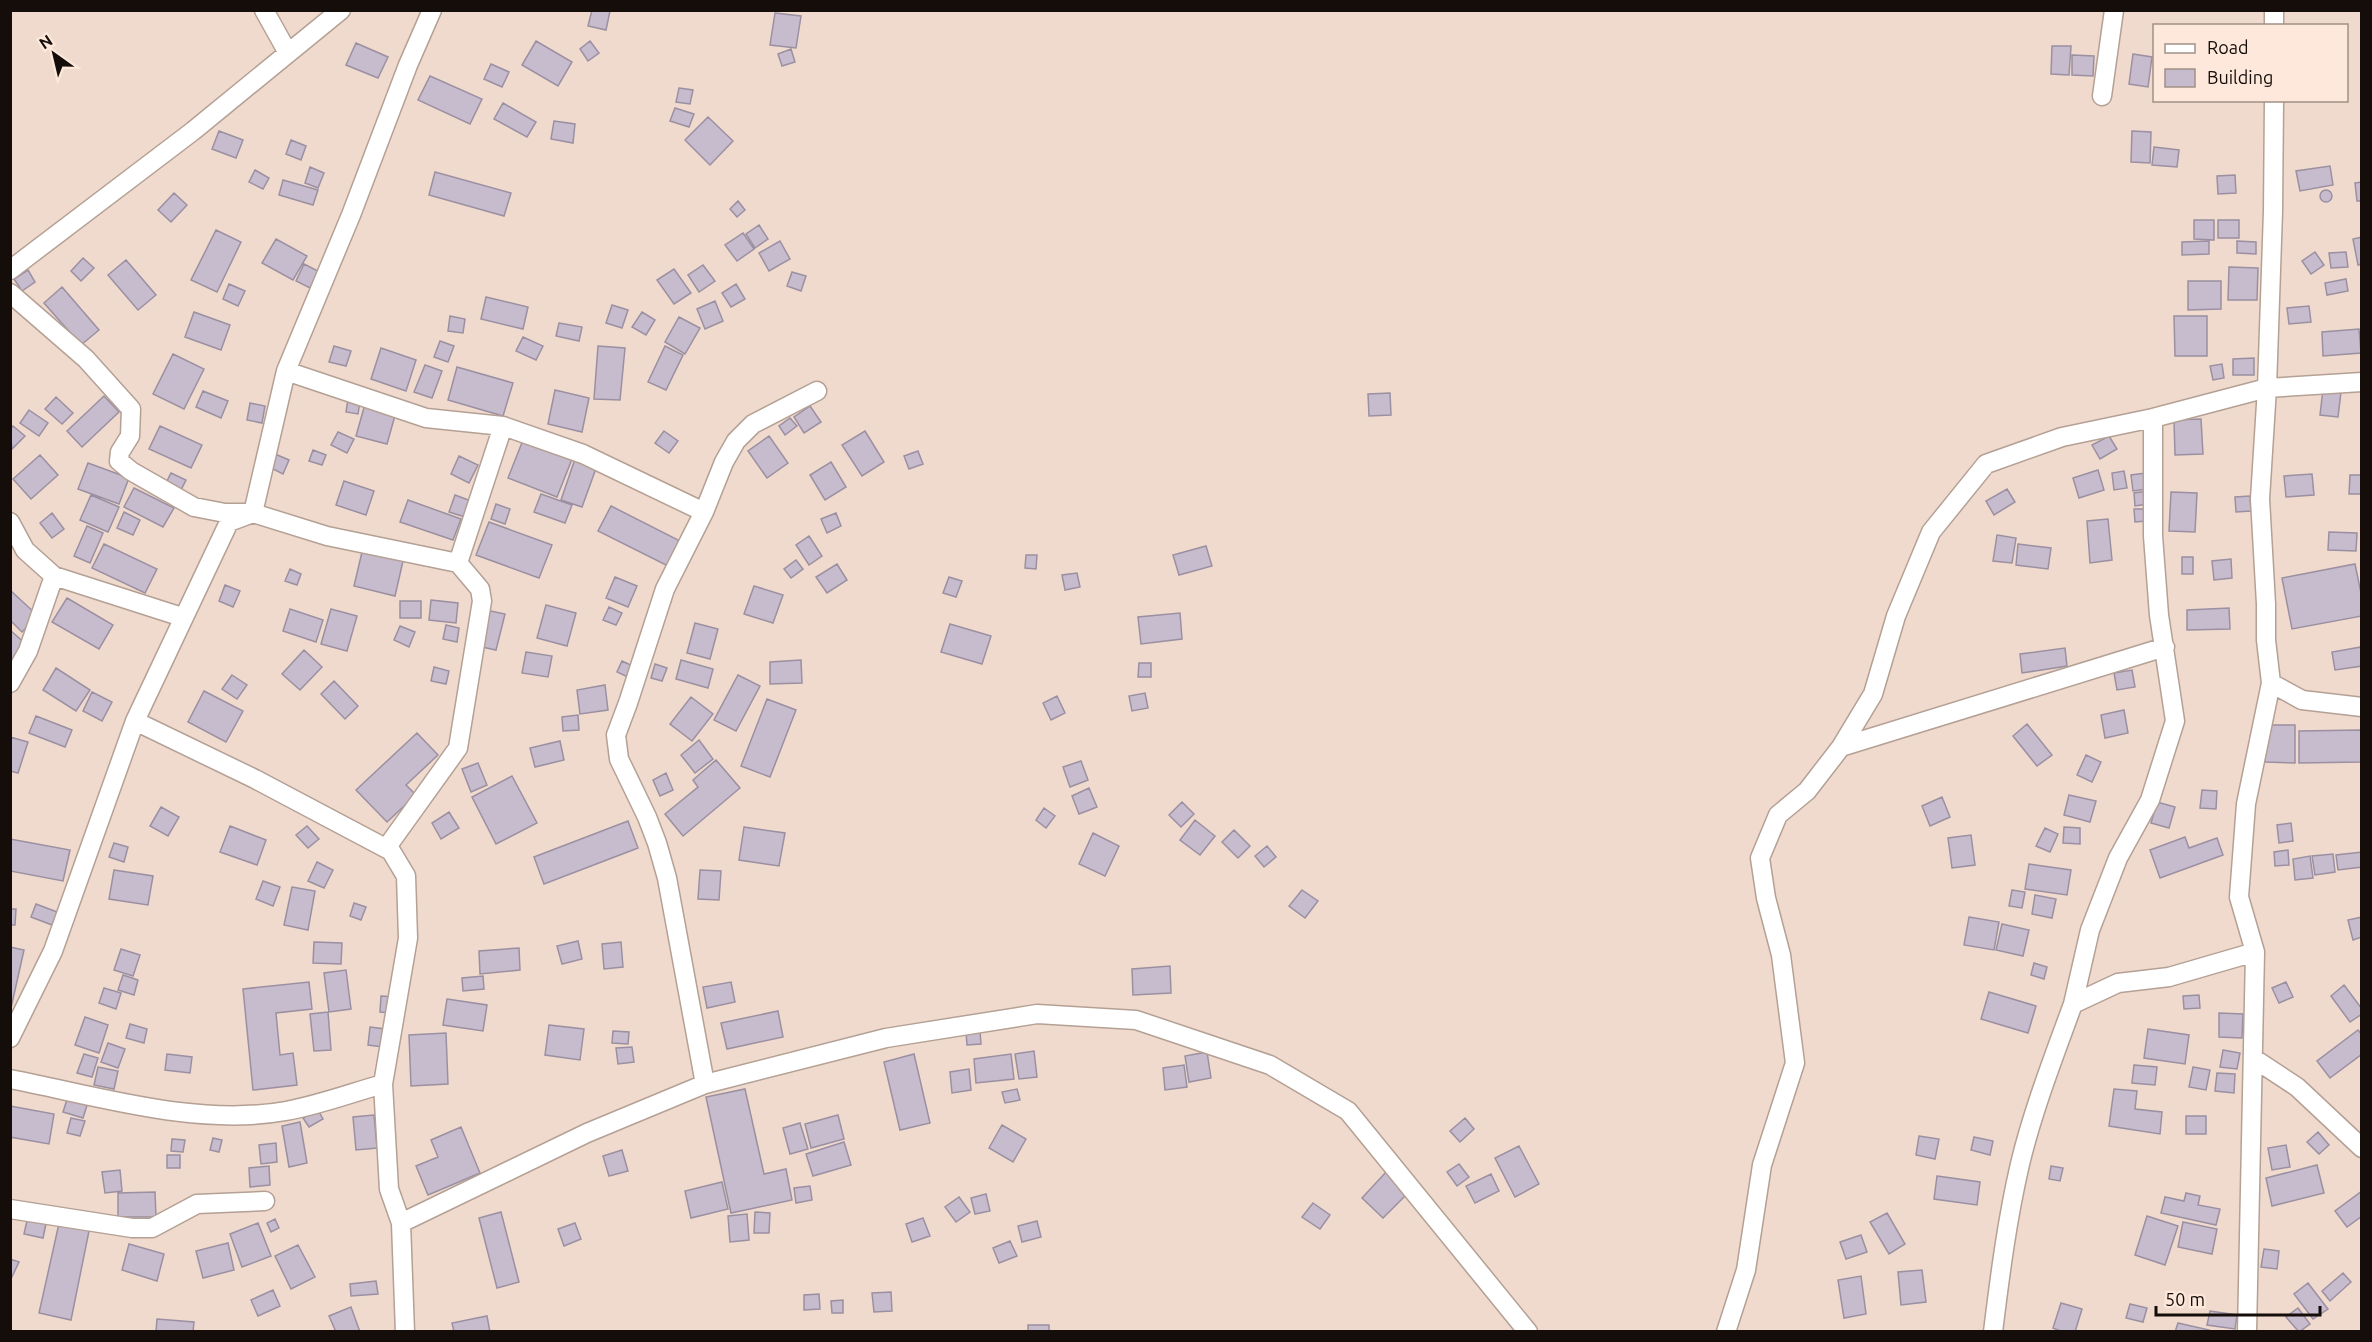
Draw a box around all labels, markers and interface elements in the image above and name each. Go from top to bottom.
north arrow [24,24,84,84]
legend [2153,24,2348,102]
text: N [36,31,56,52]
text: Road [2207,37,2249,57]
text: Building [2207,67,2273,87]
scale bar [2156,1279,2320,1317]
text: 50 m [2165,1289,2205,1309]

